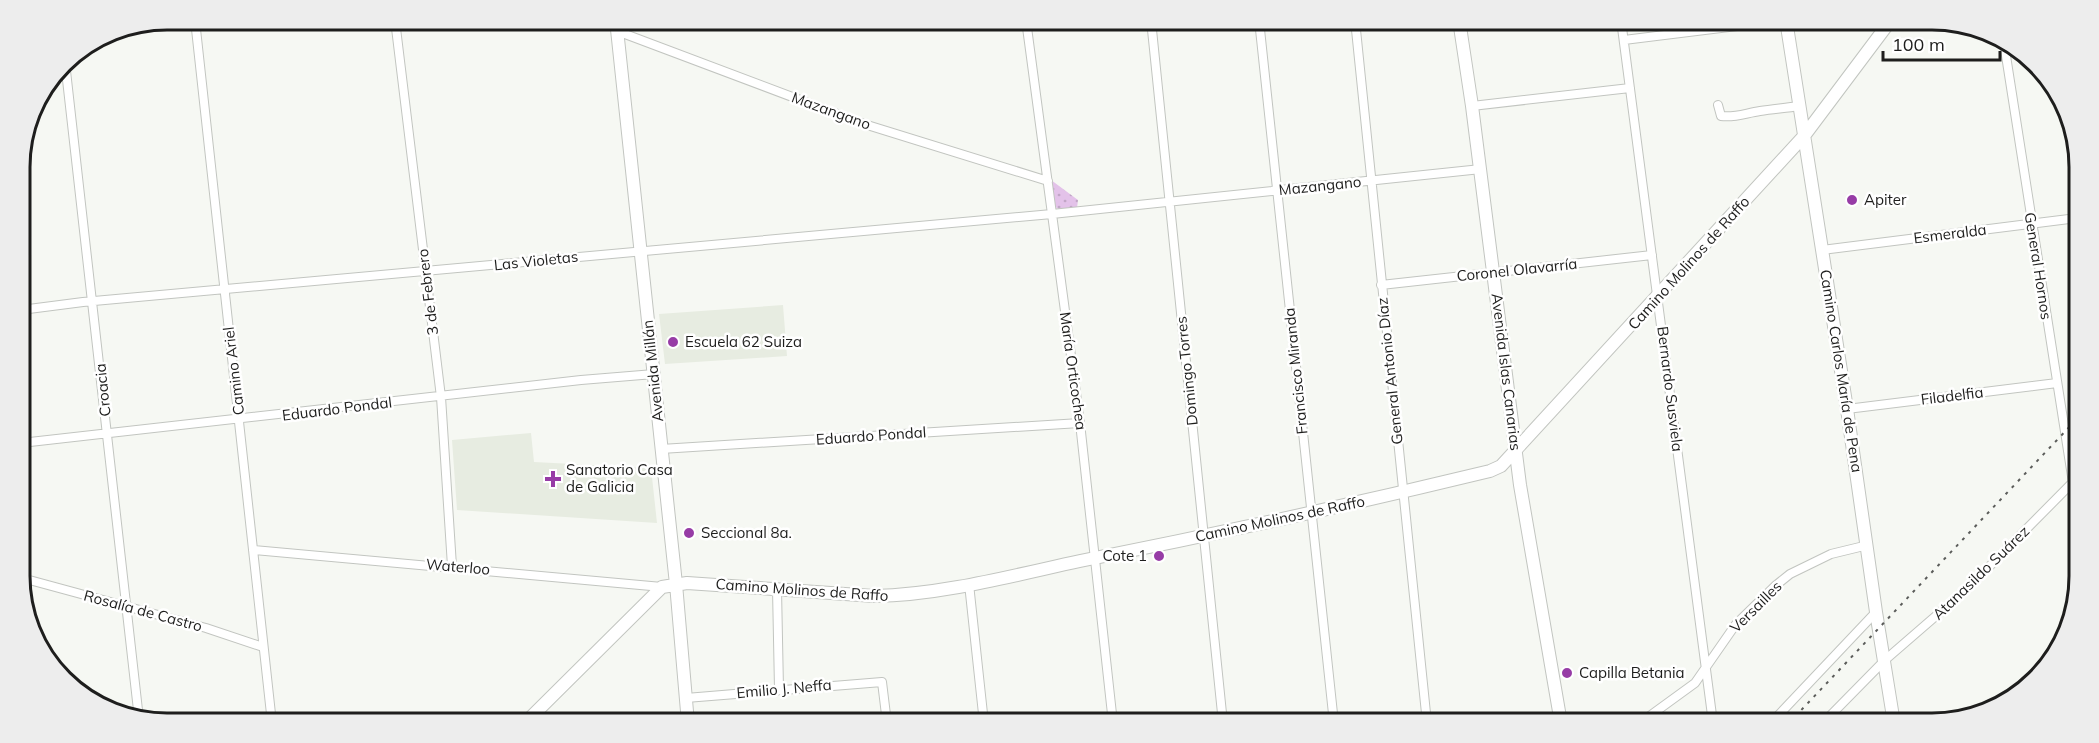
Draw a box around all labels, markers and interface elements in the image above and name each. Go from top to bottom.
scale bar [1883,24,2000,62]
text: 100 m [1892,33,1945,56]
street label: Mazangano [789,87,873,134]
street label: Mazangano [1278,172,1362,199]
place label: Apiter [1864,190,1907,209]
street label: Camino Molinos de Raffo [1624,192,1754,333]
marker: Apiter [1845,193,1859,207]
street label: General Hornos [2021,211,2056,321]
street label: Esmeralda [1912,220,1988,247]
street label: Las Violetas [493,247,579,274]
street label: 3 de Febrero [413,248,442,336]
street label: Coronel Olavarría [1456,254,1578,285]
street label: Camino Carlos María de Pena [1816,268,1867,474]
street label: Avenida Islas Canarias [1487,292,1526,452]
street label: General Antonio Díaz [1372,296,1407,446]
street label: Francisco Miranda [1279,307,1312,435]
street label: María Orticochea [1056,311,1091,431]
street label: Domingo Torres [1171,316,1202,427]
street label: Avenida Millán [638,319,667,423]
street label: Bernardo Susviela [1653,325,1688,453]
street label: Camino Ariel [219,326,248,416]
place label: Escuela 62 Suiza [685,332,802,351]
marker: Escuela 62 Suiza [666,335,680,349]
street label: Croacia [90,363,115,417]
street label: Filadelfia [1920,382,1984,409]
street label: Eduardo Pondal [281,392,393,425]
street label: Eduardo Pondal [815,422,927,449]
place label: Sanatorio Casa de Galicia [566,460,673,496]
marker: Sanatorio Casa de Galicia [544,470,562,488]
street label: Camino Molinos de Raffo [1193,491,1366,546]
street label: Atanasildo Suárez [1928,521,2033,624]
place label: Seccional 8a. [701,523,792,542]
marker: Seccional 8a. [682,526,696,540]
place label: Cote 1 [1103,546,1147,565]
marker: Cote 1 [1152,549,1166,563]
street label: Waterloo [425,554,491,579]
street label: Camino Molinos de Raffo [715,574,889,605]
street label: Versailles [1726,577,1786,637]
street label: Rosalía de Castro [82,586,204,635]
place label: Capilla Betania [1579,663,1685,682]
marker: Capilla Betania [1560,666,1574,680]
street label: Emilio J. Neffa [736,675,832,702]

